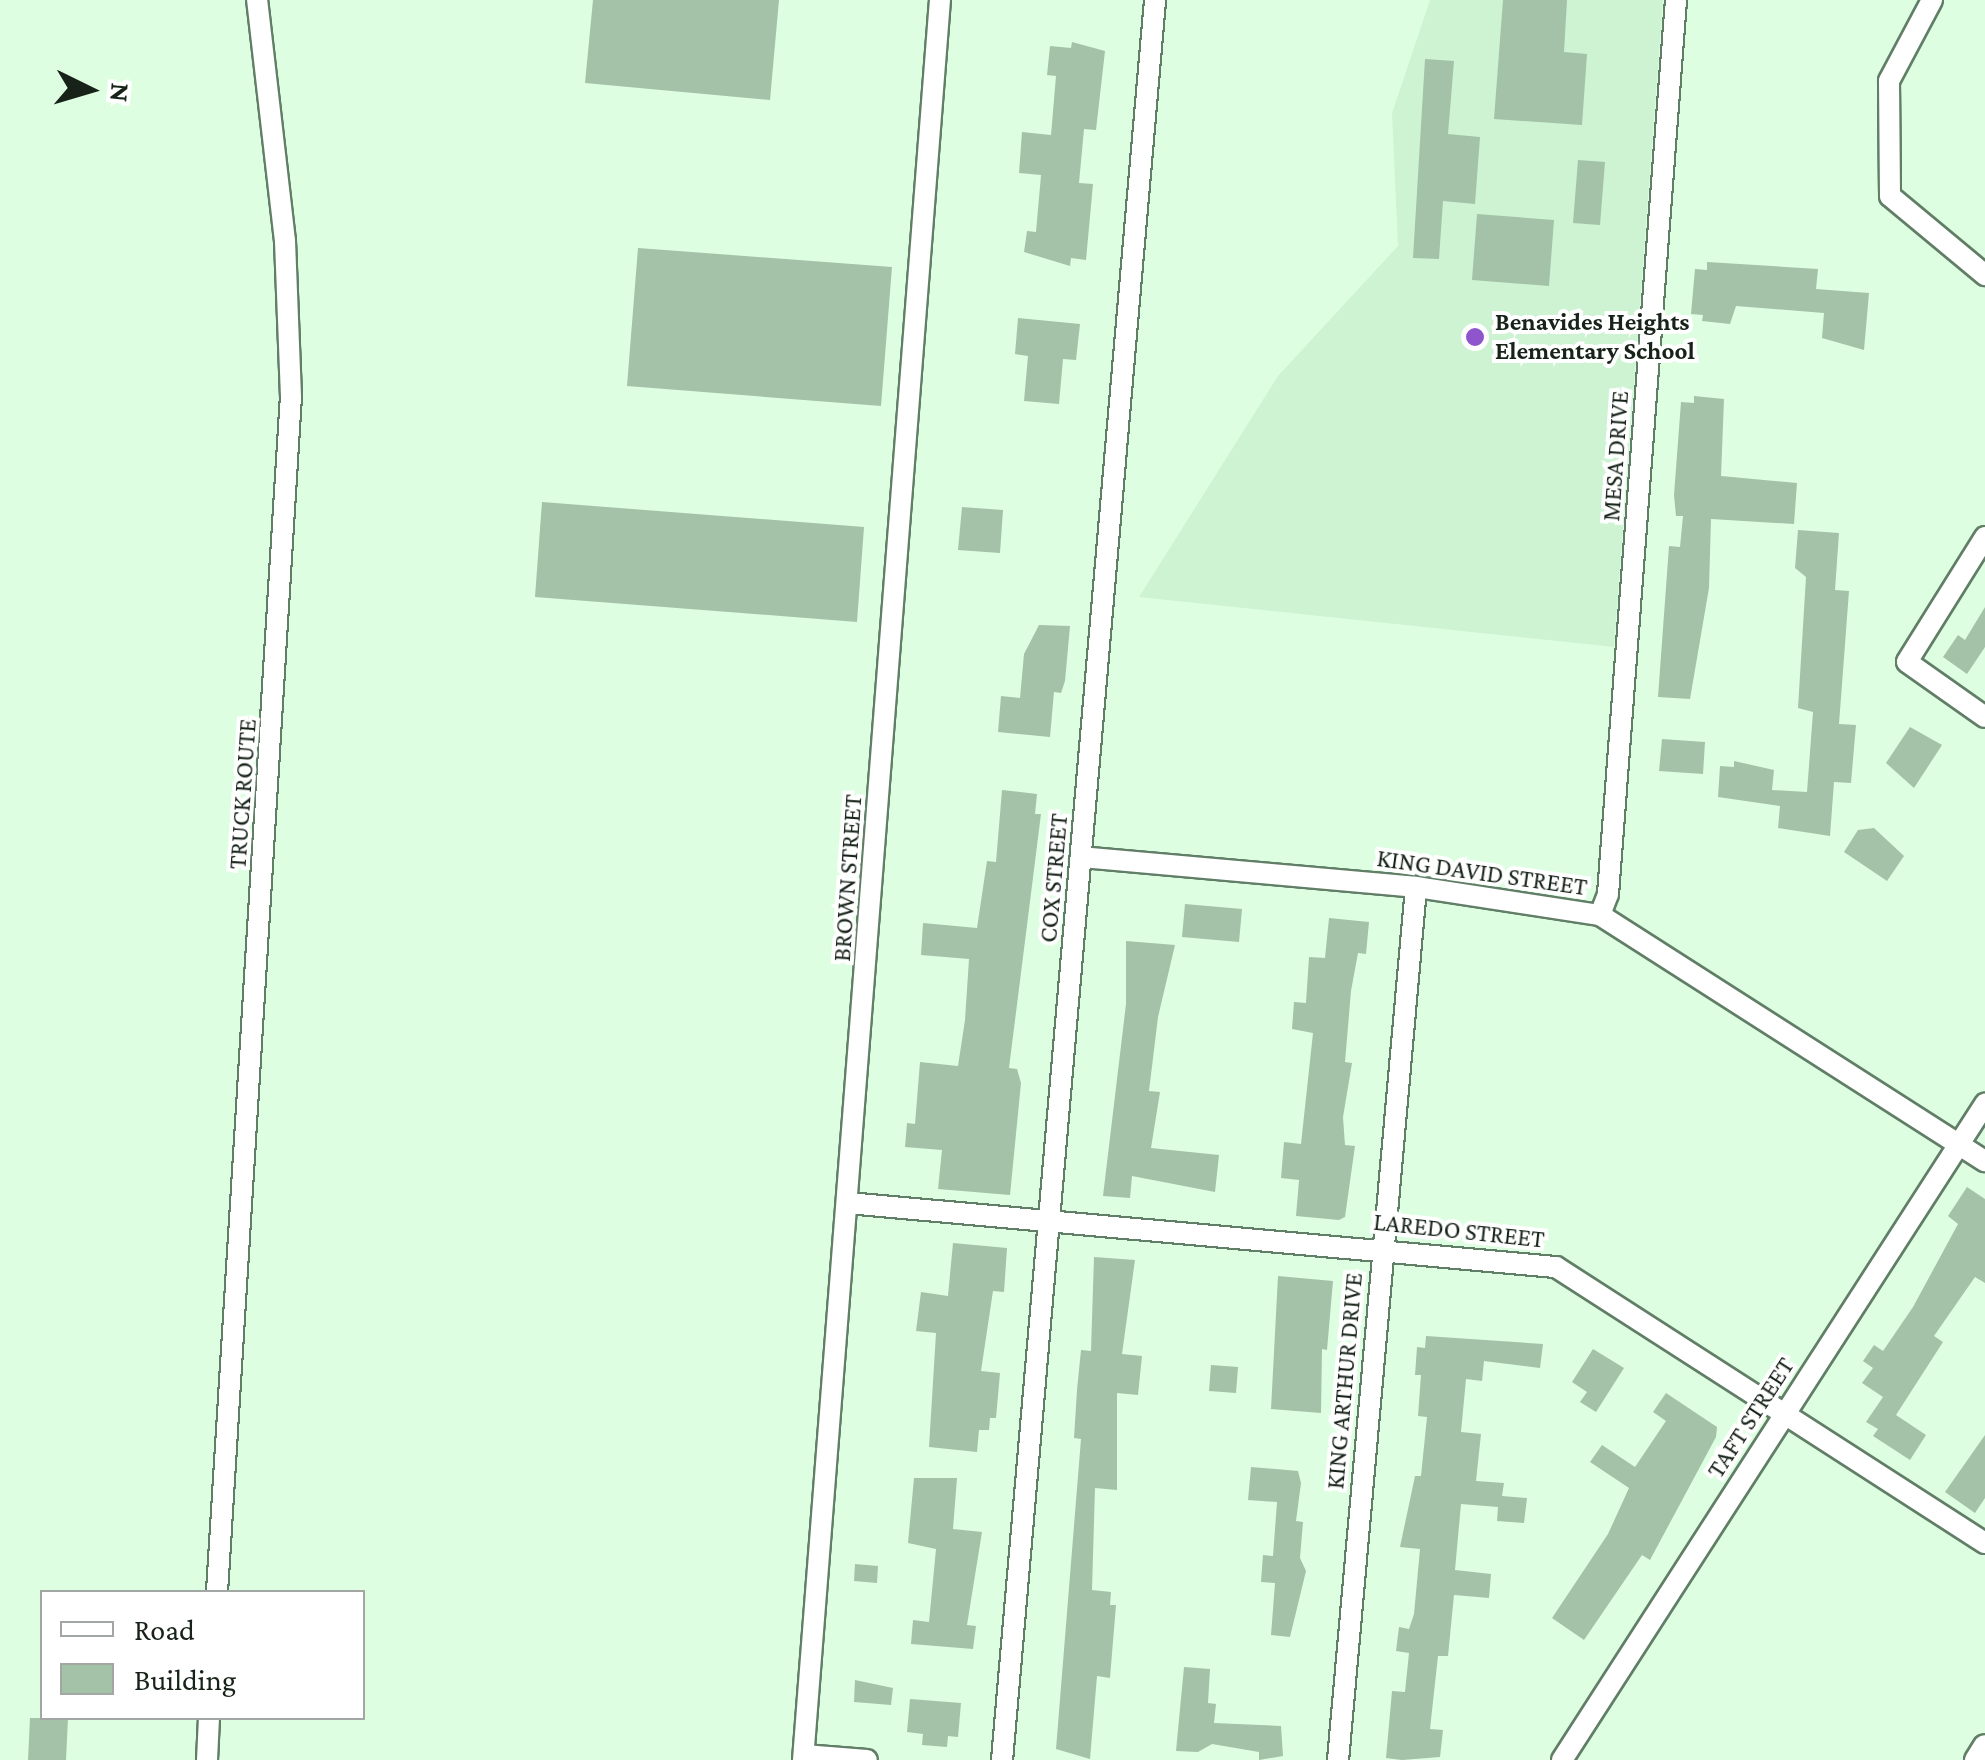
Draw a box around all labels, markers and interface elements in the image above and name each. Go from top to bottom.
north arrow [40,40,140,140]
text: N [104,82,137,104]
place label: Benavides Heights Elementary School [1495,308,1695,367]
marker: Benavides Heights Elementary School [1464,326,1486,348]
street label: MESA DRIVE [1596,390,1636,522]
street label: TRUCK ROUTE [223,718,263,870]
street label: BROWN STREET [827,793,869,963]
street label: COX STREET [1033,812,1075,944]
street label: KING DAVID STREET [1375,843,1589,903]
street label: LAREDO STREET [1372,1207,1546,1255]
street label: KING ARTHUR DRIVE [1321,1272,1369,1490]
street label: TAFT STREET [1701,1352,1801,1484]
legend [40,1590,365,1720]
text: Road [134,1613,195,1646]
text: Building [134,1663,236,1696]

